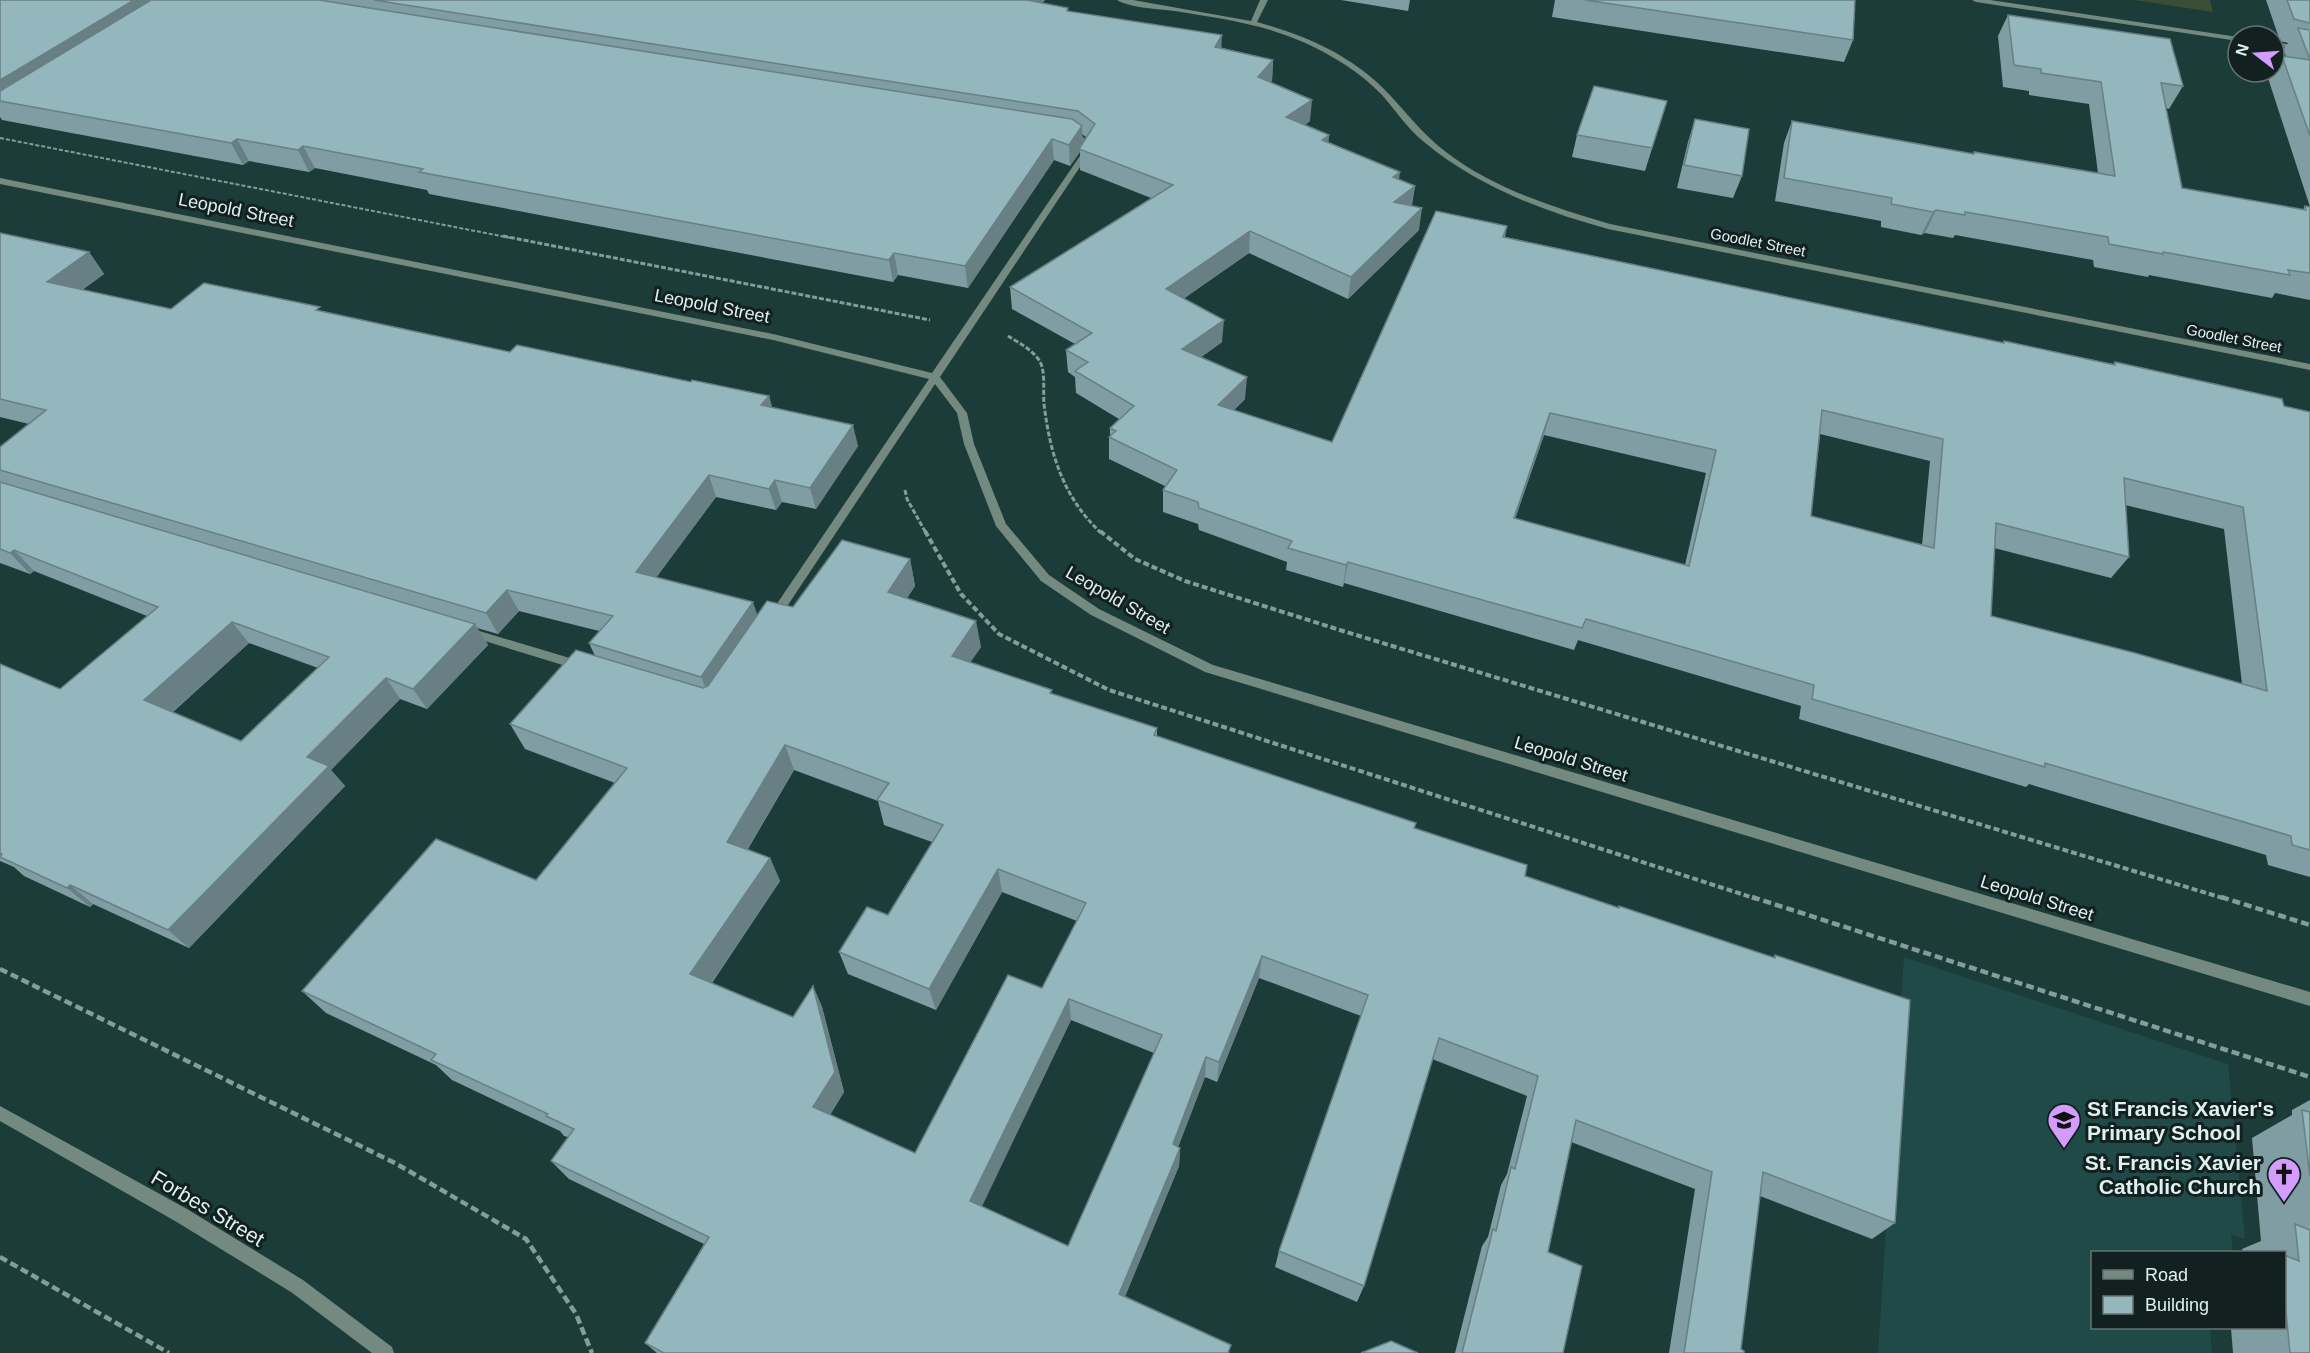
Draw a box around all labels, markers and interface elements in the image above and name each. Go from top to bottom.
north arrow [2226,24,2286,84]
text: N [2232,42,2252,58]
street label: Leopold Street [177,189,295,231]
street label: Goodlet Street [1709,224,1808,260]
street label: Leopold Street [653,285,771,327]
street label: Goodlet Street [2185,320,2284,356]
street label: Leopold Street [1062,562,1174,638]
street label: Leopold Street [1512,732,1630,786]
street label: Leopold Street [1978,871,2096,925]
place label: St Francis Xavier's Primary School [2087,1097,2274,1144]
school or university icon: St Francis Xavier's Primary School [2046,1102,2082,1149]
place label: St. Francis Xavier Catholic Church [2085,1151,2261,1198]
church icon: St. Francis Xavier Catholic Church [2266,1156,2302,1203]
street label: Forbes Street [148,1165,269,1251]
legend [2091,1251,2286,1329]
text: Road [2145,1265,2188,1285]
text: Building [2145,1295,2209,1315]

